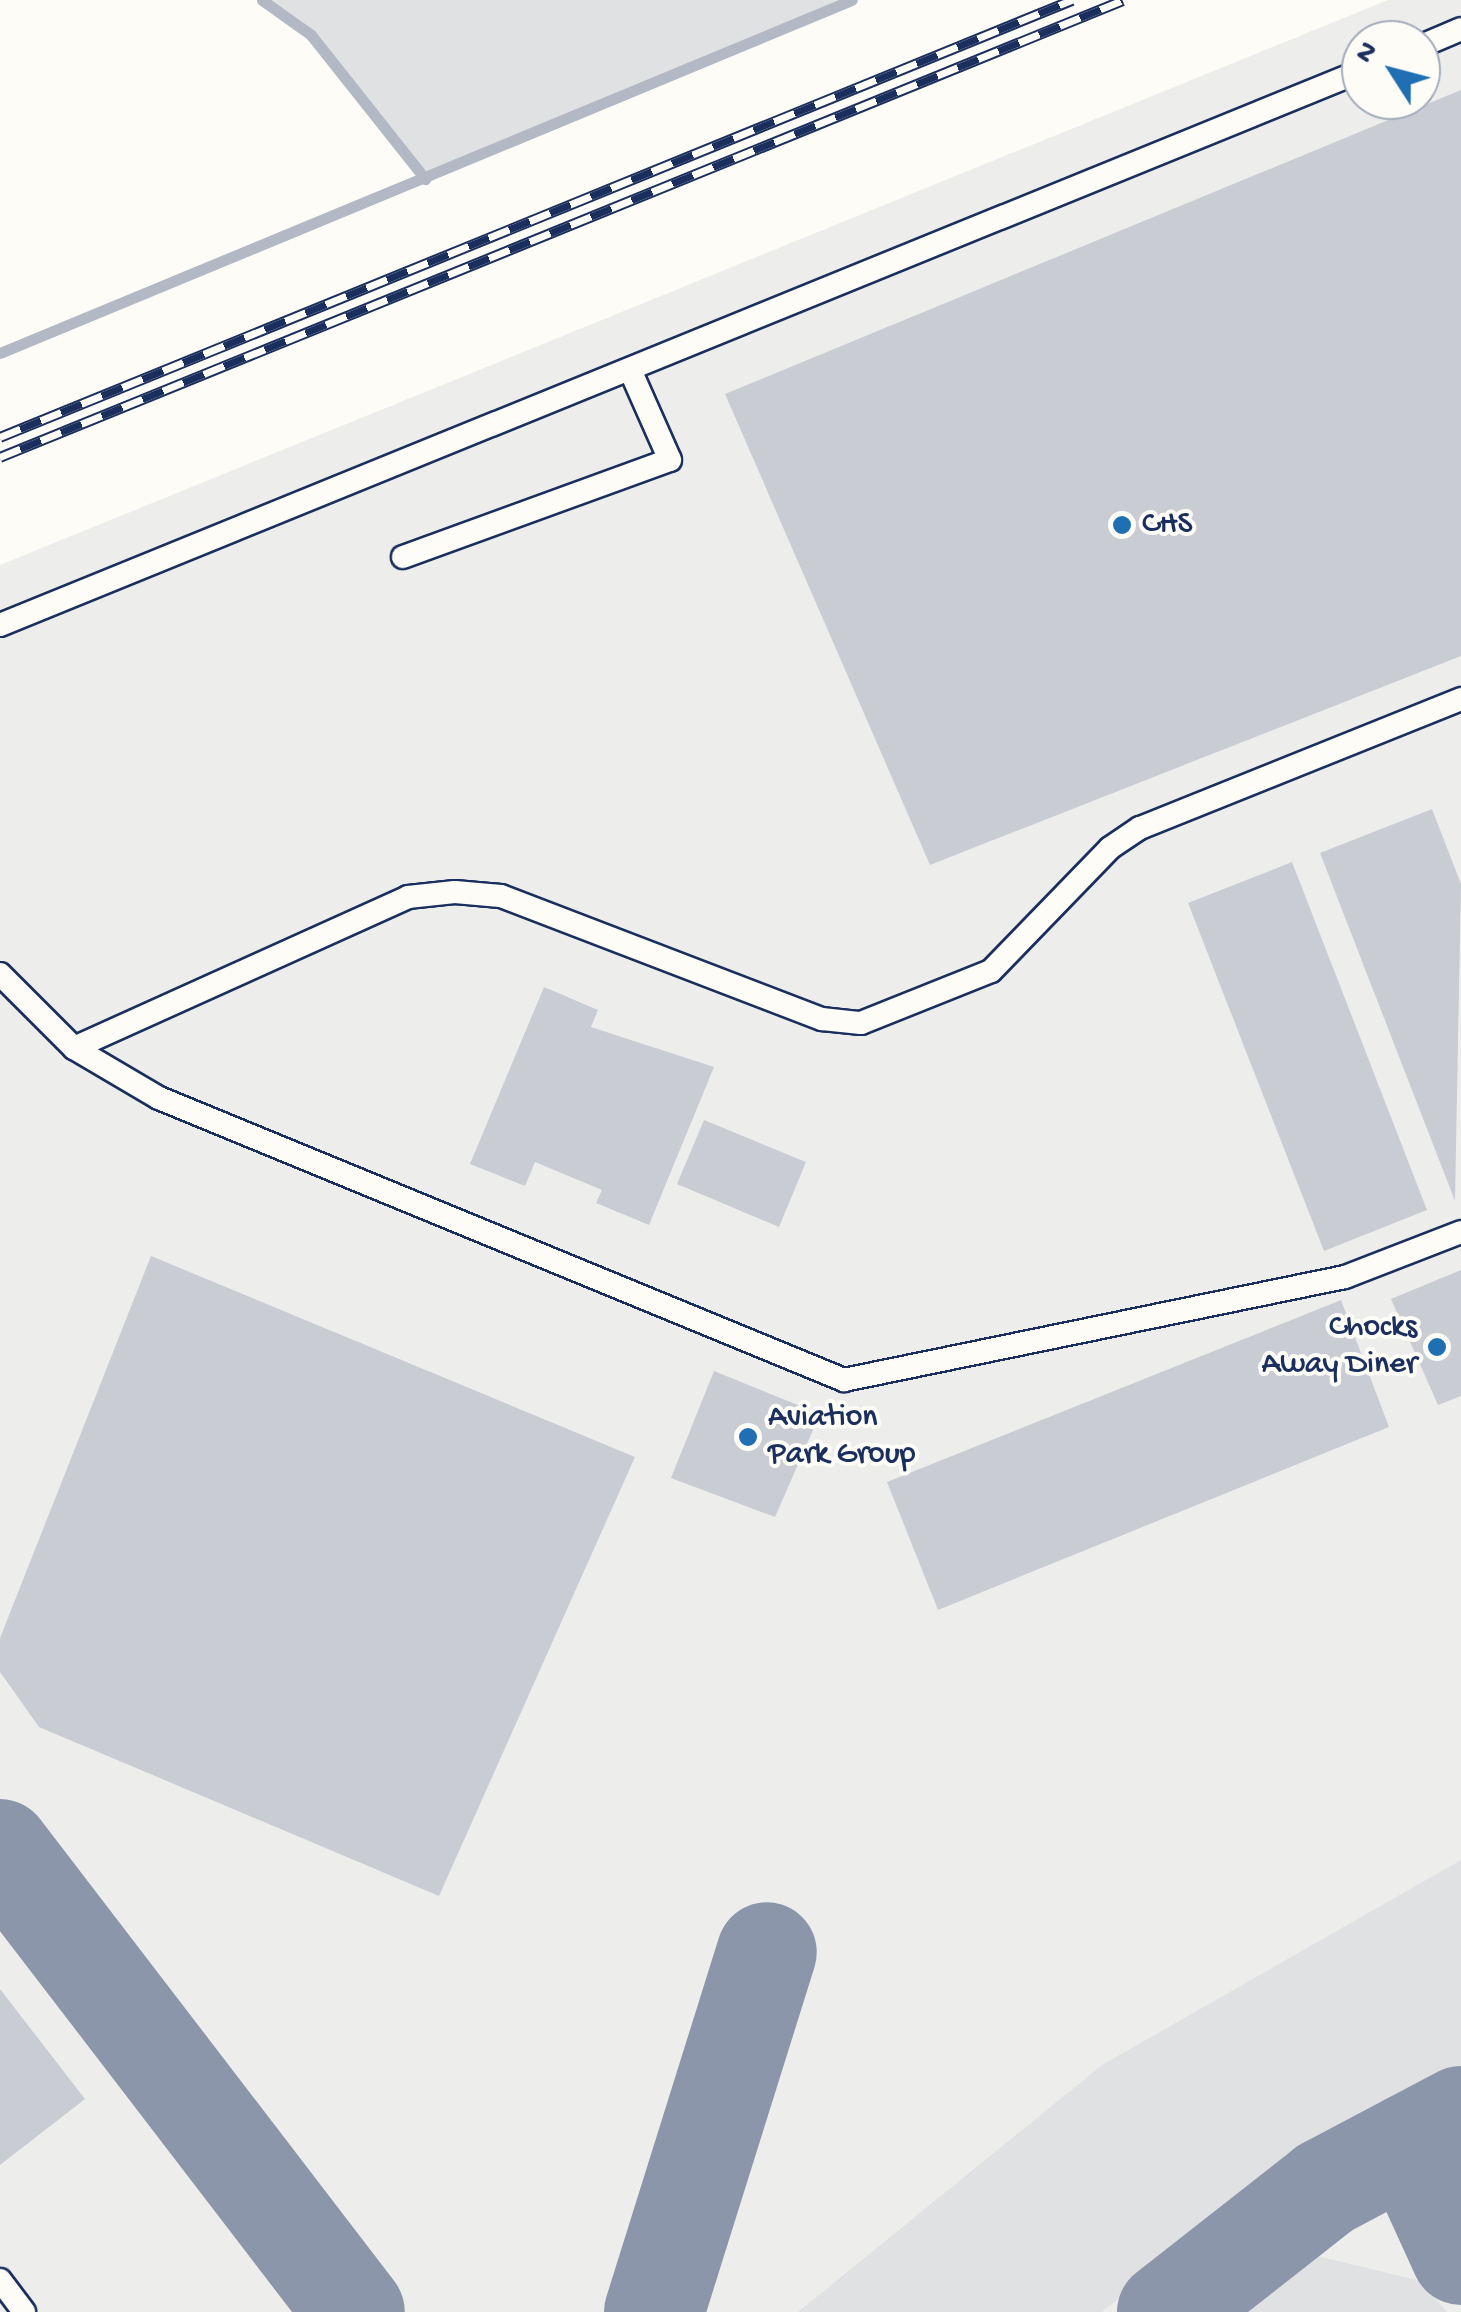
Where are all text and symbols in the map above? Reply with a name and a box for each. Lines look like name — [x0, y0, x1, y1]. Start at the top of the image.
north arrow — [1341, 20, 1441, 120]
text: N — [1349, 36, 1387, 70]
place label: CHS — [1142, 506, 1192, 544]
marker: CHS — [1111, 514, 1133, 536]
place label: Chocks Away Diner — [1261, 1310, 1417, 1385]
marker: Chocks Away Diner — [1426, 1336, 1448, 1358]
place label: Aviation Park Group — [768, 1400, 915, 1475]
marker: Aviation Park Group — [737, 1426, 759, 1448]

